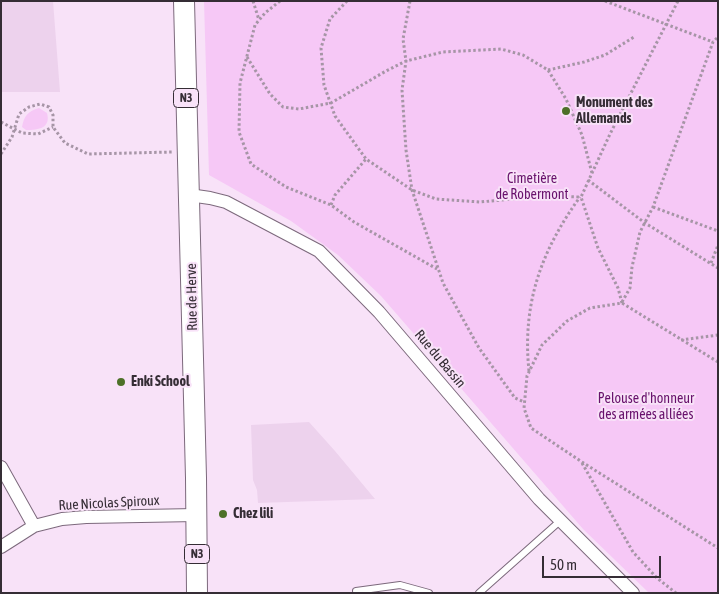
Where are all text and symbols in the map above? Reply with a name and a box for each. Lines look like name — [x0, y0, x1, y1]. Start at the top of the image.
road number: N3 — [174, 89, 198, 108]
place label: Monument des Allemands — [576, 95, 653, 128]
marker: Monument des Allemands — [560, 105, 572, 117]
park label: Cimetière de Robermont — [495, 171, 569, 203]
street label: Rue de Herve — [183, 263, 201, 331]
street label: Rue du Bassin — [411, 327, 469, 391]
place label: Enki School — [131, 374, 190, 390]
marker: Enki School — [115, 376, 127, 388]
park label: Pelouse d'honneur des armées alliées — [598, 391, 694, 424]
street label: Rue Nicolas Spiroux — [58, 492, 160, 514]
place label: Chez lili — [233, 506, 273, 522]
marker: Chez lili — [217, 508, 229, 520]
road number: N3 — [184, 544, 210, 564]
scale bar — [544, 546, 663, 578]
text: 50 m — [550, 556, 577, 573]

